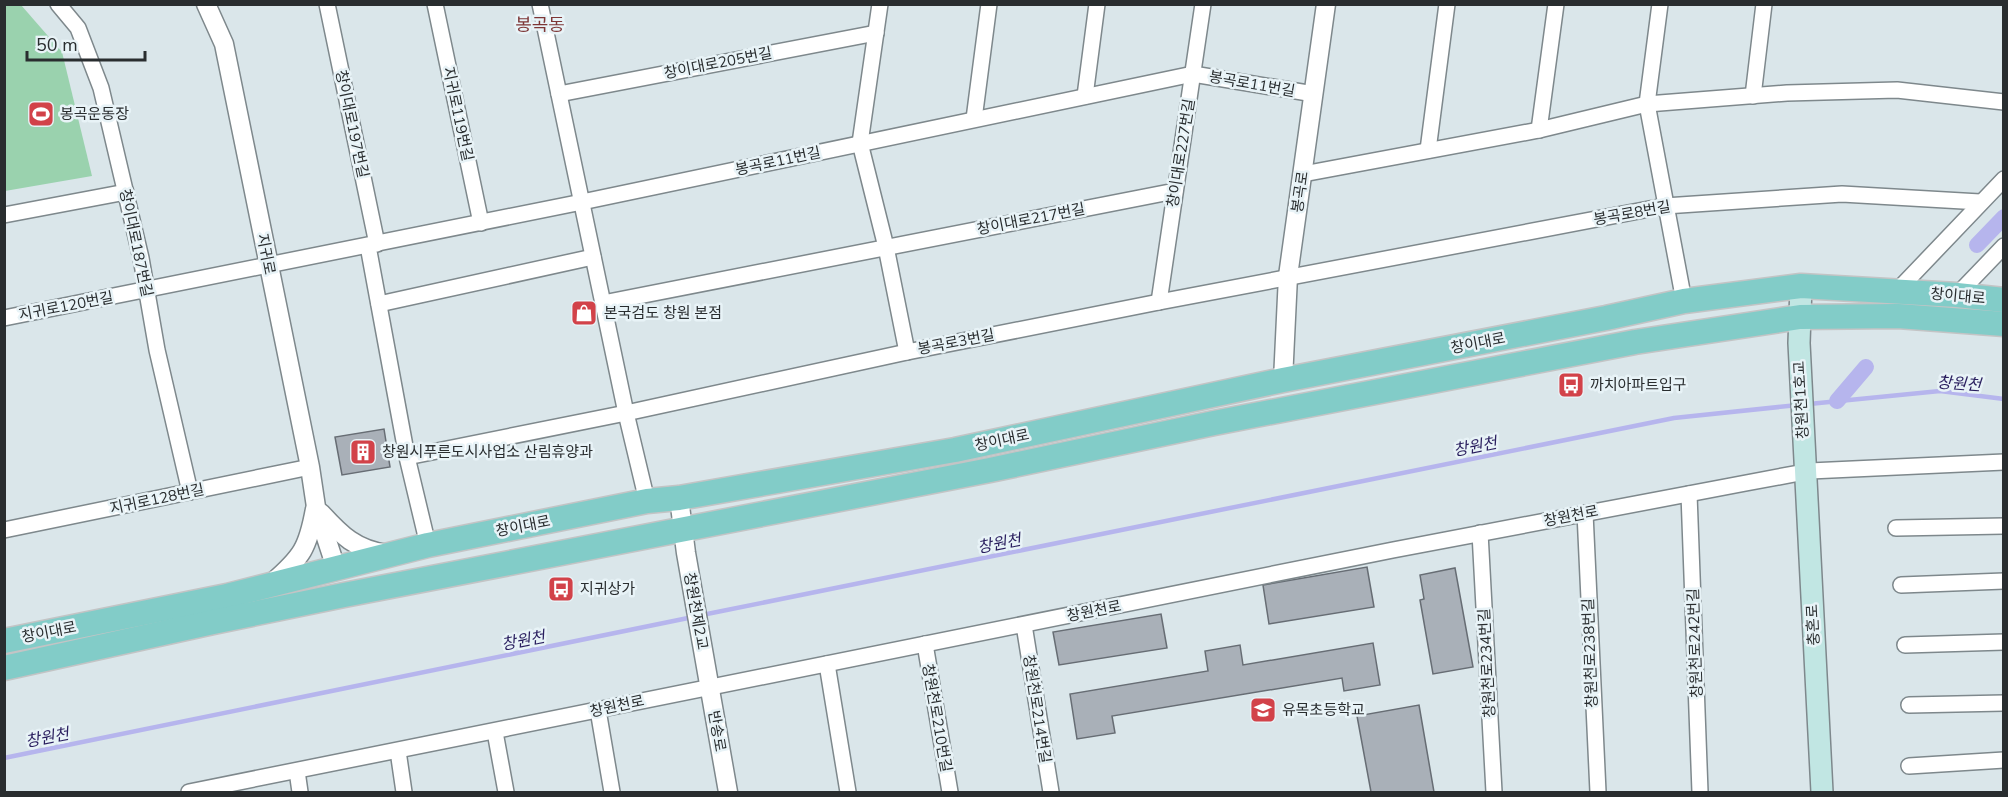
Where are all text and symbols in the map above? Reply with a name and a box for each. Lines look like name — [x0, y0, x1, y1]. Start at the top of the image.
district label: 봉곡동 — [515, 13, 565, 37]
scale bar — [27, 24, 146, 62]
text: 50 m — [36, 33, 78, 57]
street label: 창이대로205번길 — [662, 43, 774, 83]
street label: 지귀로119번길 — [438, 65, 478, 163]
street label: 봉곡로11번길 — [1207, 67, 1297, 101]
street label: 창이대로197번길 — [331, 68, 373, 180]
street label: 창이대로227번길 — [1163, 97, 1199, 209]
sports icon: 봉곡운동장 — [26, 99, 56, 129]
place label: 봉곡운동장 — [60, 104, 129, 124]
street label: 봉곡로11번길 — [733, 142, 823, 180]
street label: 봉곡로 — [1287, 170, 1313, 214]
street label: 창이대로187번길 — [115, 187, 157, 299]
street label: 봉곡로8번길 — [1592, 196, 1672, 230]
street label: 창이대로217번길 — [975, 199, 1087, 239]
street label: 지귀로 — [252, 232, 280, 276]
street label: 창이대로 — [1930, 284, 1986, 308]
street label: 지귀로120번길 — [17, 287, 115, 325]
shop icon: 본국검도 창원 본점 — [569, 298, 599, 328]
place label: 본국검도 창원 본점 — [604, 303, 722, 323]
street label: 봉곡로3번길 — [916, 325, 996, 359]
street label: 창이대로 — [1449, 328, 1507, 358]
street label: 창원천1호교 — [1789, 361, 1813, 439]
bus stop icon: 까치아파트입구 — [1556, 370, 1586, 400]
water label: 창원천 — [1936, 371, 1984, 397]
place label: 까치아파트입구 — [1590, 375, 1687, 395]
street label: 창이대로 — [973, 424, 1031, 456]
water label: 창원천 — [1451, 432, 1501, 462]
building icon: 창원시푸른도시사업소 산림휴양과 — [348, 437, 378, 467]
place label: 창원시푸른도시사업소 산림휴양과 — [382, 442, 593, 462]
street label: 지귀로128번길 — [108, 479, 206, 519]
street label: 창원천로 — [1542, 501, 1600, 531]
street label: 창이대로 — [494, 511, 552, 541]
water label: 창원천 — [975, 529, 1025, 559]
street label: 창원천제2교 — [679, 571, 713, 651]
bus stop icon: 지귀상가 — [546, 574, 576, 604]
place label: 지귀상가 — [580, 579, 635, 599]
street label: 창원천로242번길 — [1683, 588, 1707, 698]
street label: 창원천로 — [1065, 596, 1123, 626]
street label: 창원천로238번길 — [1578, 598, 1602, 708]
street label: 충혼로 — [1802, 604, 1824, 646]
street label: 창원천로234번길 — [1474, 608, 1500, 718]
street label: 창이대로 — [20, 617, 78, 647]
water label: 창원천 — [499, 626, 549, 656]
street label: 창원천로214번길 — [1019, 653, 1055, 765]
street label: 창원천로210번길 — [918, 662, 956, 774]
street label: 창원천로 — [588, 690, 646, 722]
school or university icon: 유목초등학교 — [1248, 695, 1278, 725]
place label: 유목초등학교 — [1282, 700, 1365, 720]
street label: 반송로 — [704, 709, 730, 753]
water label: 창원천 — [23, 723, 73, 753]

